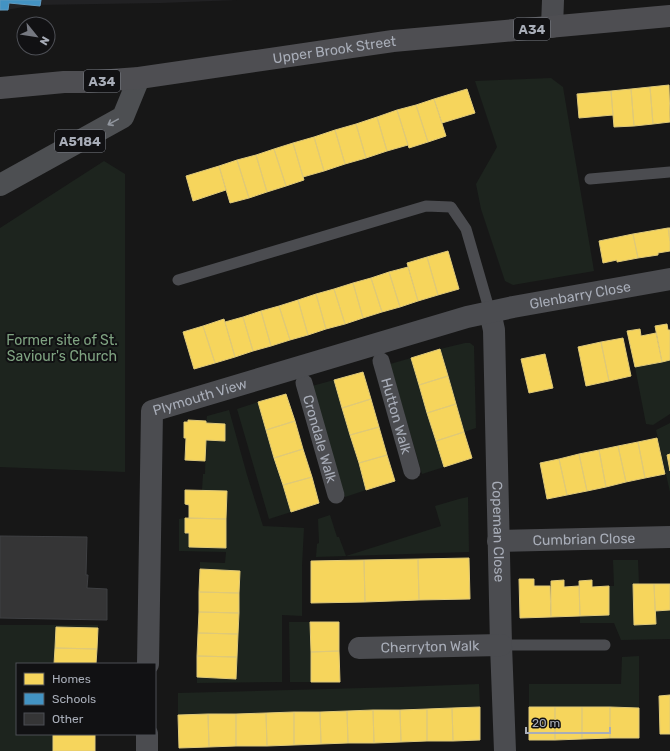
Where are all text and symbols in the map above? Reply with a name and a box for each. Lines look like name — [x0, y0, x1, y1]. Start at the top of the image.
north arrow — [16, 16, 56, 56]
road number: A34 — [514, 18, 550, 40]
street label: Upper Brook Street — [272, 33, 397, 67]
text: N — [37, 34, 52, 47]
road number: A34 — [84, 70, 120, 92]
one-way arrow — [108, 119, 120, 126]
road number: A5184 — [55, 130, 105, 152]
street label: Glenbarry Close — [528, 278, 632, 313]
park label: Former site of St. Saviour's Church — [6, 332, 118, 365]
street label: Plymouth View — [151, 375, 249, 419]
street label: Hutton Walk — [377, 376, 415, 457]
street label: Crondale Walk — [299, 393, 340, 486]
street label: Copeman Close — [488, 481, 508, 583]
street label: Cumbrian Close — [532, 530, 636, 549]
street label: Cherryton Walk — [381, 637, 480, 657]
legend — [16, 663, 156, 735]
text: Homes — [52, 672, 91, 686]
text: Schools — [52, 692, 96, 706]
scale bar — [526, 709, 610, 735]
text: Other — [52, 712, 84, 726]
text: 20 m — [532, 716, 560, 730]

